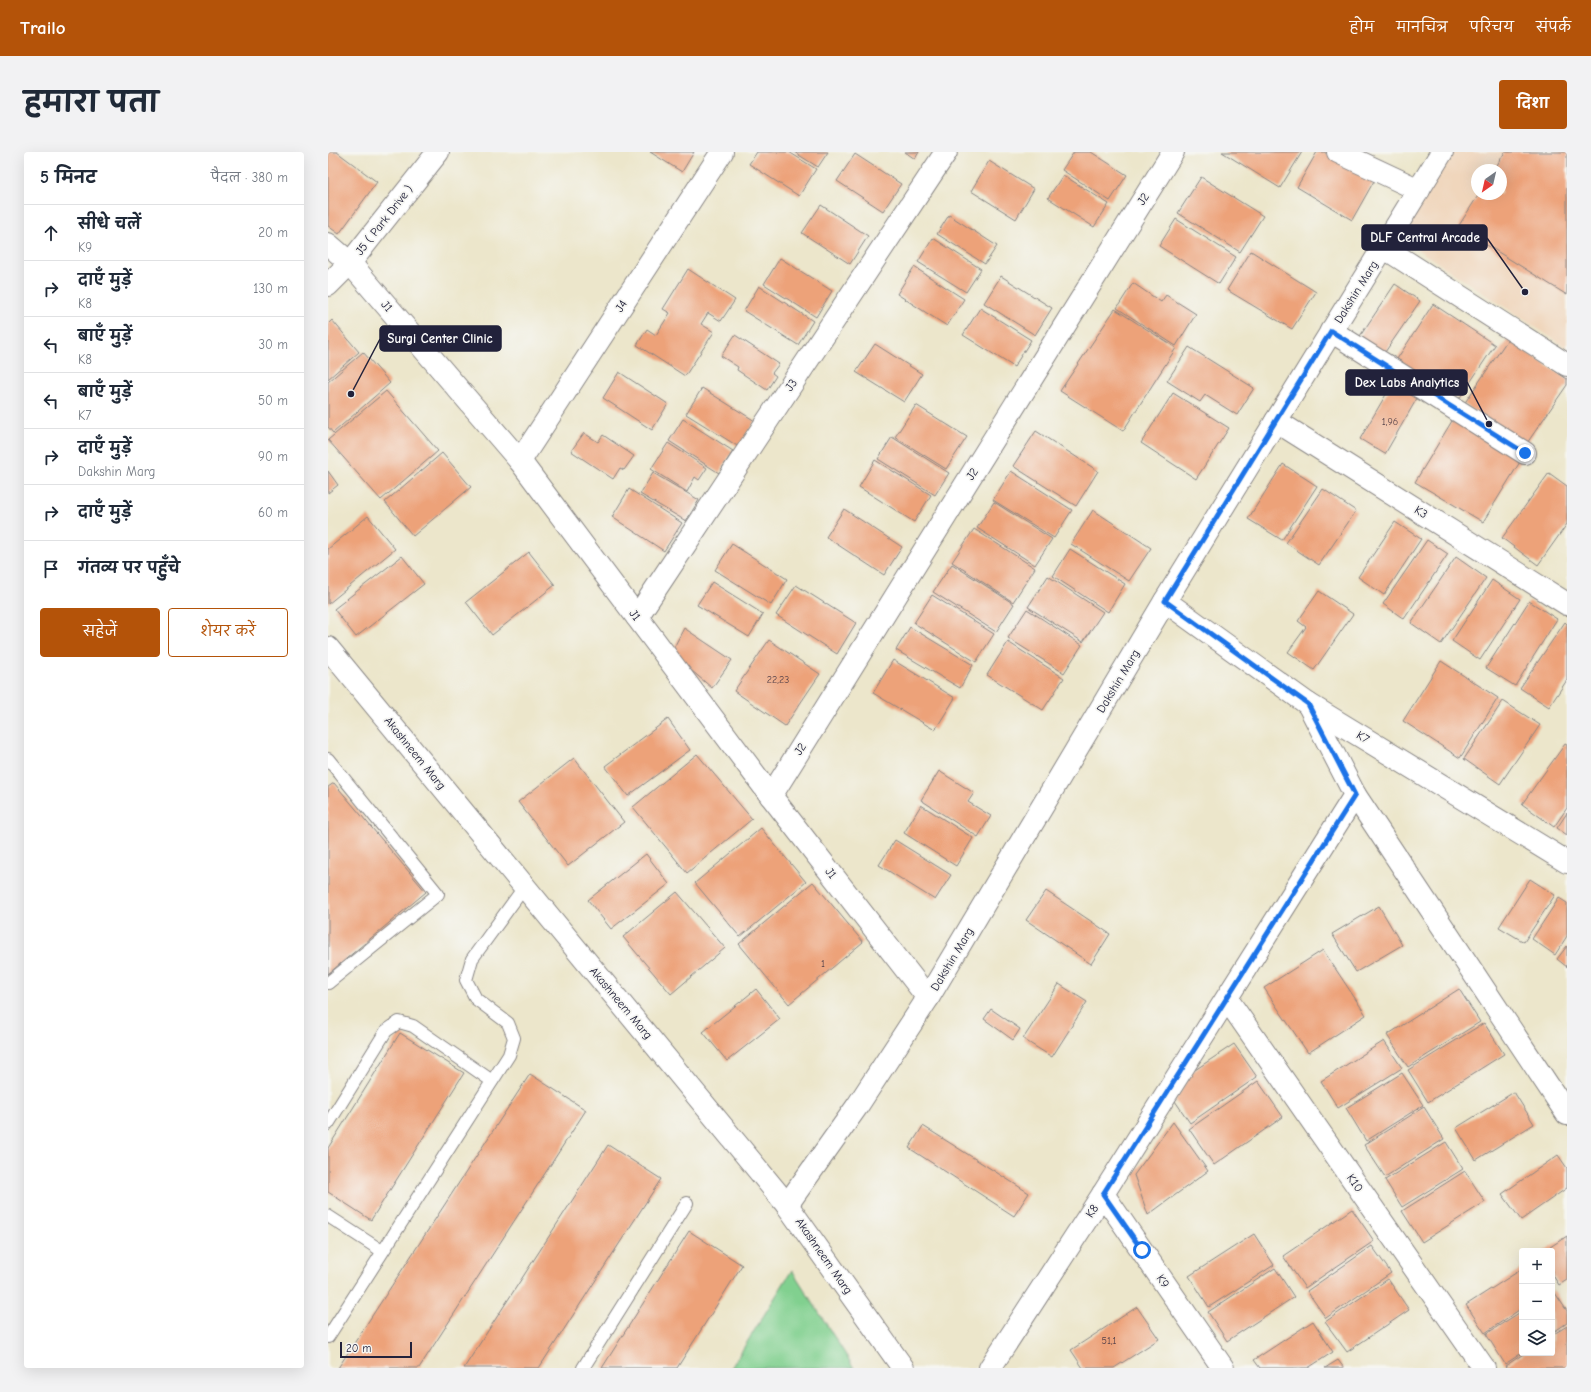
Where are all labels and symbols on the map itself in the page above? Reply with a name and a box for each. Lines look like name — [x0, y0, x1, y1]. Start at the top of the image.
north arrow — [1471, 164, 1507, 200]
street label: J5 ( Park Drive ) — [352, 182, 416, 258]
street label: J2 — [1134, 190, 1152, 208]
callout: DLF Central Arcade — [1362, 225, 1487, 250]
text: DLF Central Arcade — [1370, 230, 1480, 245]
street label: Dakshin Marg — [1331, 258, 1381, 326]
street label: J4 — [612, 297, 630, 315]
street label: J1 — [378, 298, 396, 315]
callout: Surgi Center Clinic — [380, 326, 501, 351]
text: Surgi Center Clinic — [387, 331, 493, 346]
callout: Dex Labs Analytics — [1346, 370, 1467, 395]
text: Dex Labs Analytics — [1355, 375, 1460, 390]
street label: J3 — [782, 376, 800, 394]
house number: 1,96 — [1382, 416, 1398, 428]
route end — [1516, 444, 1534, 462]
street label: J2 — [963, 465, 981, 483]
street label: K3 — [1412, 503, 1430, 521]
street label: J1 — [626, 607, 644, 623]
street label: Dakshin Marg — [1094, 647, 1142, 715]
house number: 22,23 — [767, 674, 789, 686]
street label: Akashneem Marg — [381, 714, 449, 792]
street label: K7 — [1354, 728, 1372, 746]
street label: J2 — [791, 740, 809, 758]
street label: J1 — [822, 865, 840, 882]
street label: Dakshin Marg — [928, 925, 976, 993]
house number: 1 — [821, 958, 825, 970]
street label: Akashneem Marg — [587, 964, 655, 1042]
street label: K10 — [1344, 1171, 1366, 1195]
street label: K8 — [1083, 1202, 1101, 1220]
street label: Akashneem Marg — [793, 1215, 855, 1297]
route start — [1133, 1241, 1151, 1259]
street label: K9 — [1154, 1272, 1172, 1290]
house number: 51,1 — [1102, 1335, 1117, 1347]
scale bar — [340, 1340, 412, 1359]

